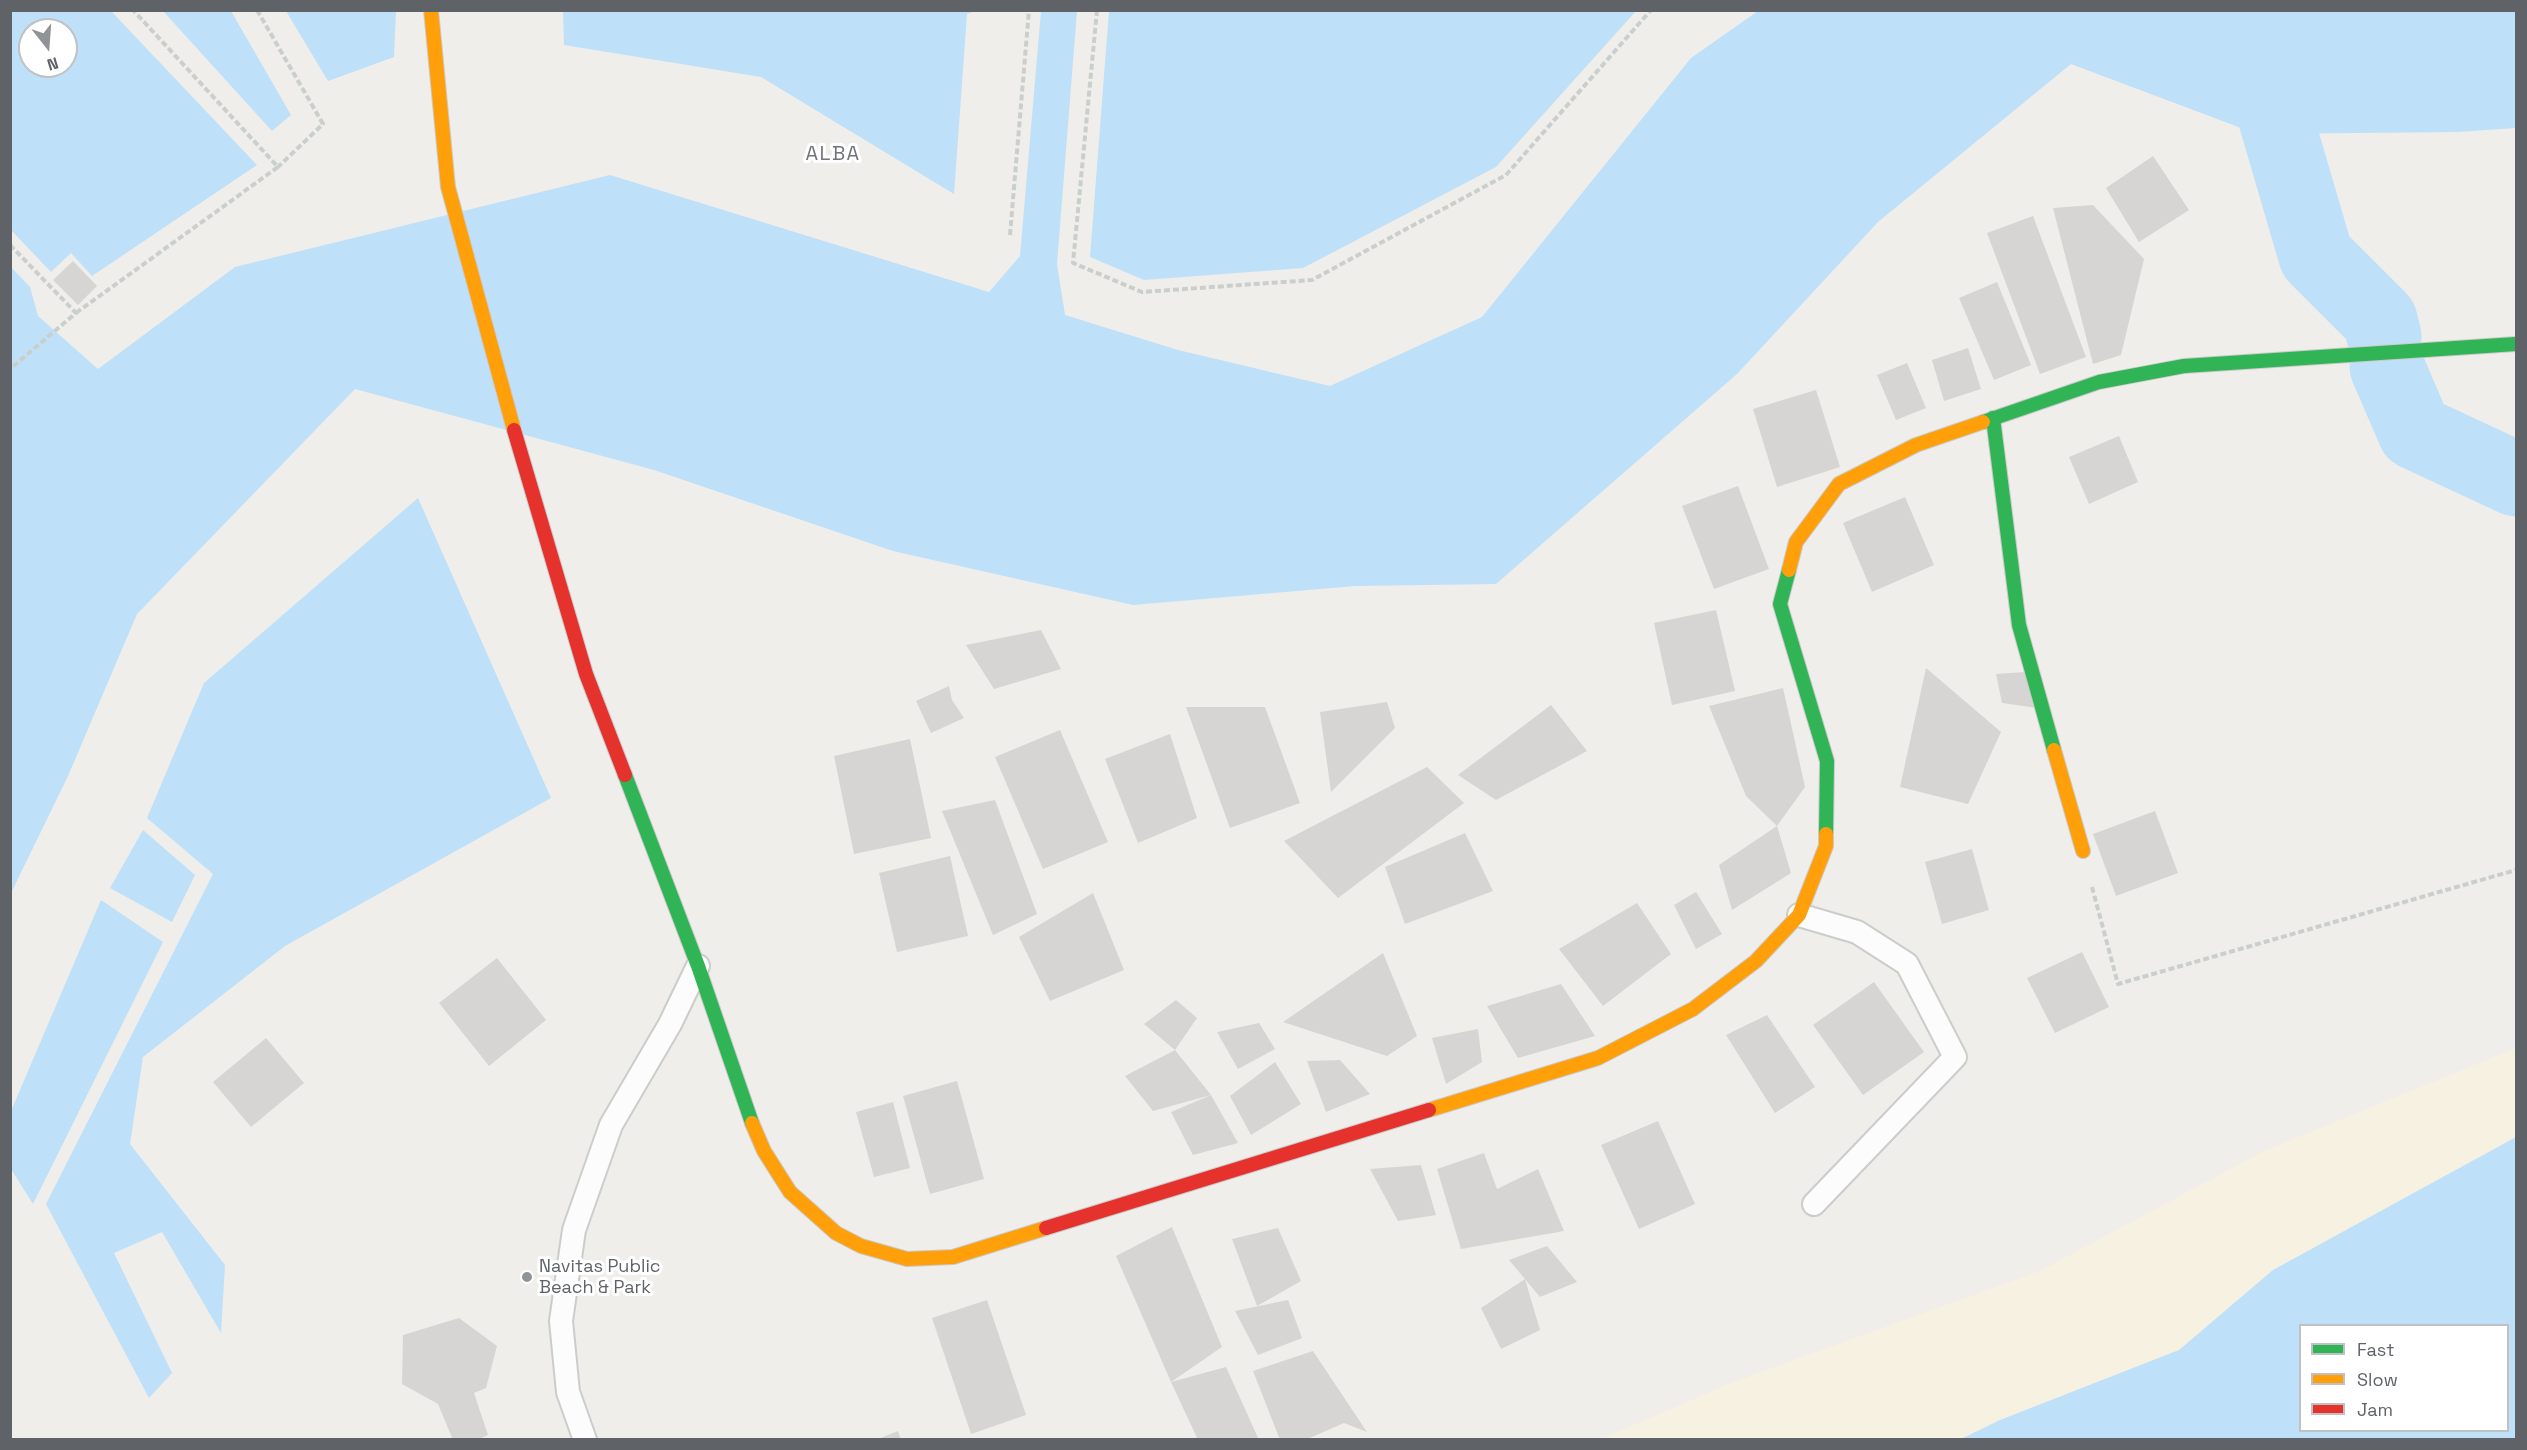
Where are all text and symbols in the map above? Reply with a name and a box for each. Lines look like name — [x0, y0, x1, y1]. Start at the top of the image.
north arrow — [18, 18, 78, 78]
text: N — [45, 52, 61, 75]
district label: ALBA — [805, 143, 861, 167]
place label: Navitas Public Beach & Park — [539, 1256, 661, 1298]
marker: Navitas Public Beach & Park — [520, 1270, 534, 1284]
legend — [2299, 1324, 2509, 1432]
text: Fast — [2357, 1338, 2394, 1361]
text: Slow — [2357, 1368, 2398, 1391]
text: Jam — [2357, 1398, 2393, 1421]

